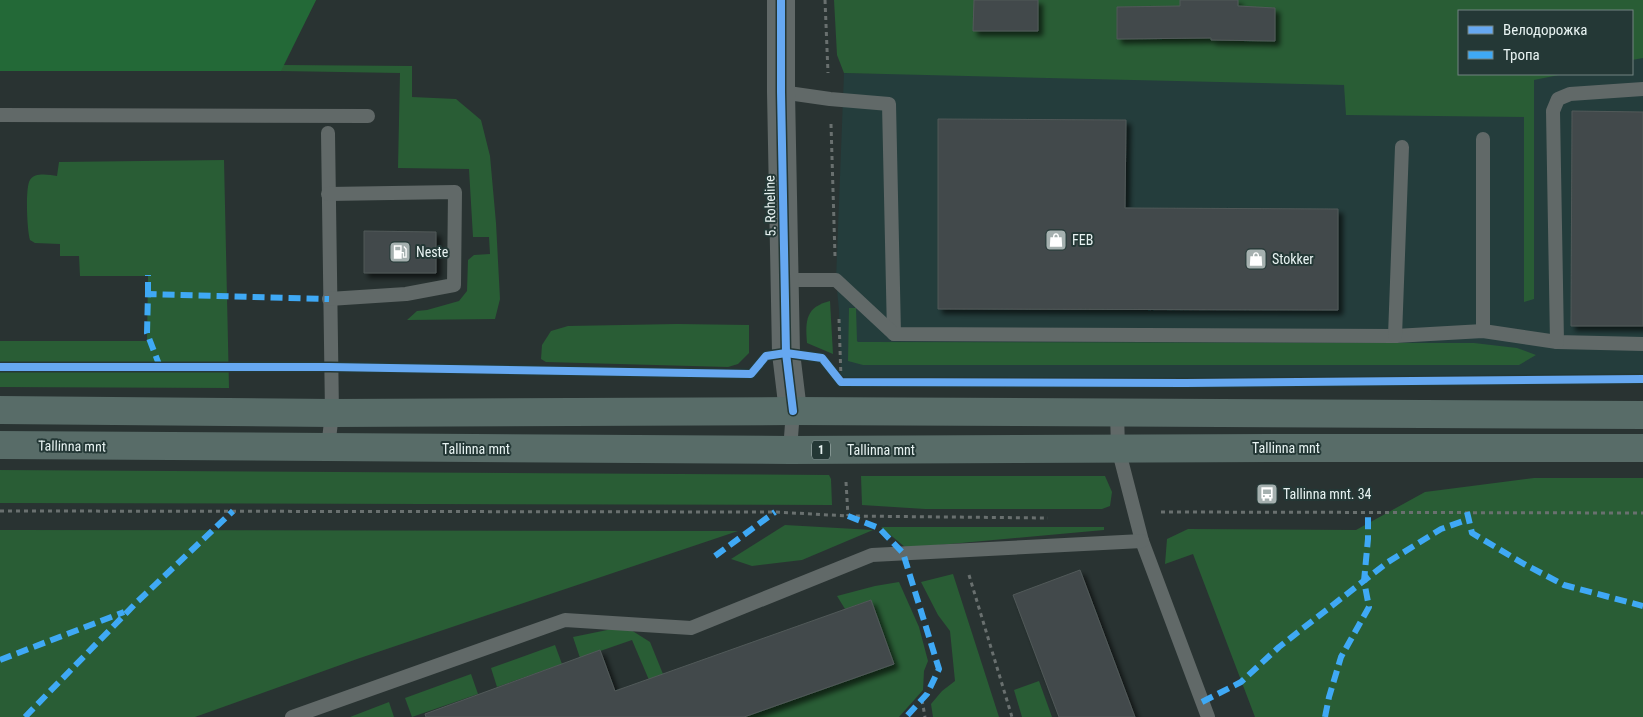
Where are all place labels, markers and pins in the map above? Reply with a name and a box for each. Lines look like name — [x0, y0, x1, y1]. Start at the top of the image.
shop icon: FEB — [1044, 228, 1068, 252]
place label: FEB — [1072, 232, 1093, 248]
fuel station icon: Neste — [388, 240, 412, 264]
place label: Neste — [416, 244, 449, 260]
shop icon: Stokker — [1244, 247, 1268, 271]
place label: Stokker — [1272, 251, 1314, 267]
bus stop icon: Tallinna mnt. 34 — [1255, 482, 1279, 506]
place label: Tallinna mnt. 34 — [1283, 486, 1372, 502]

